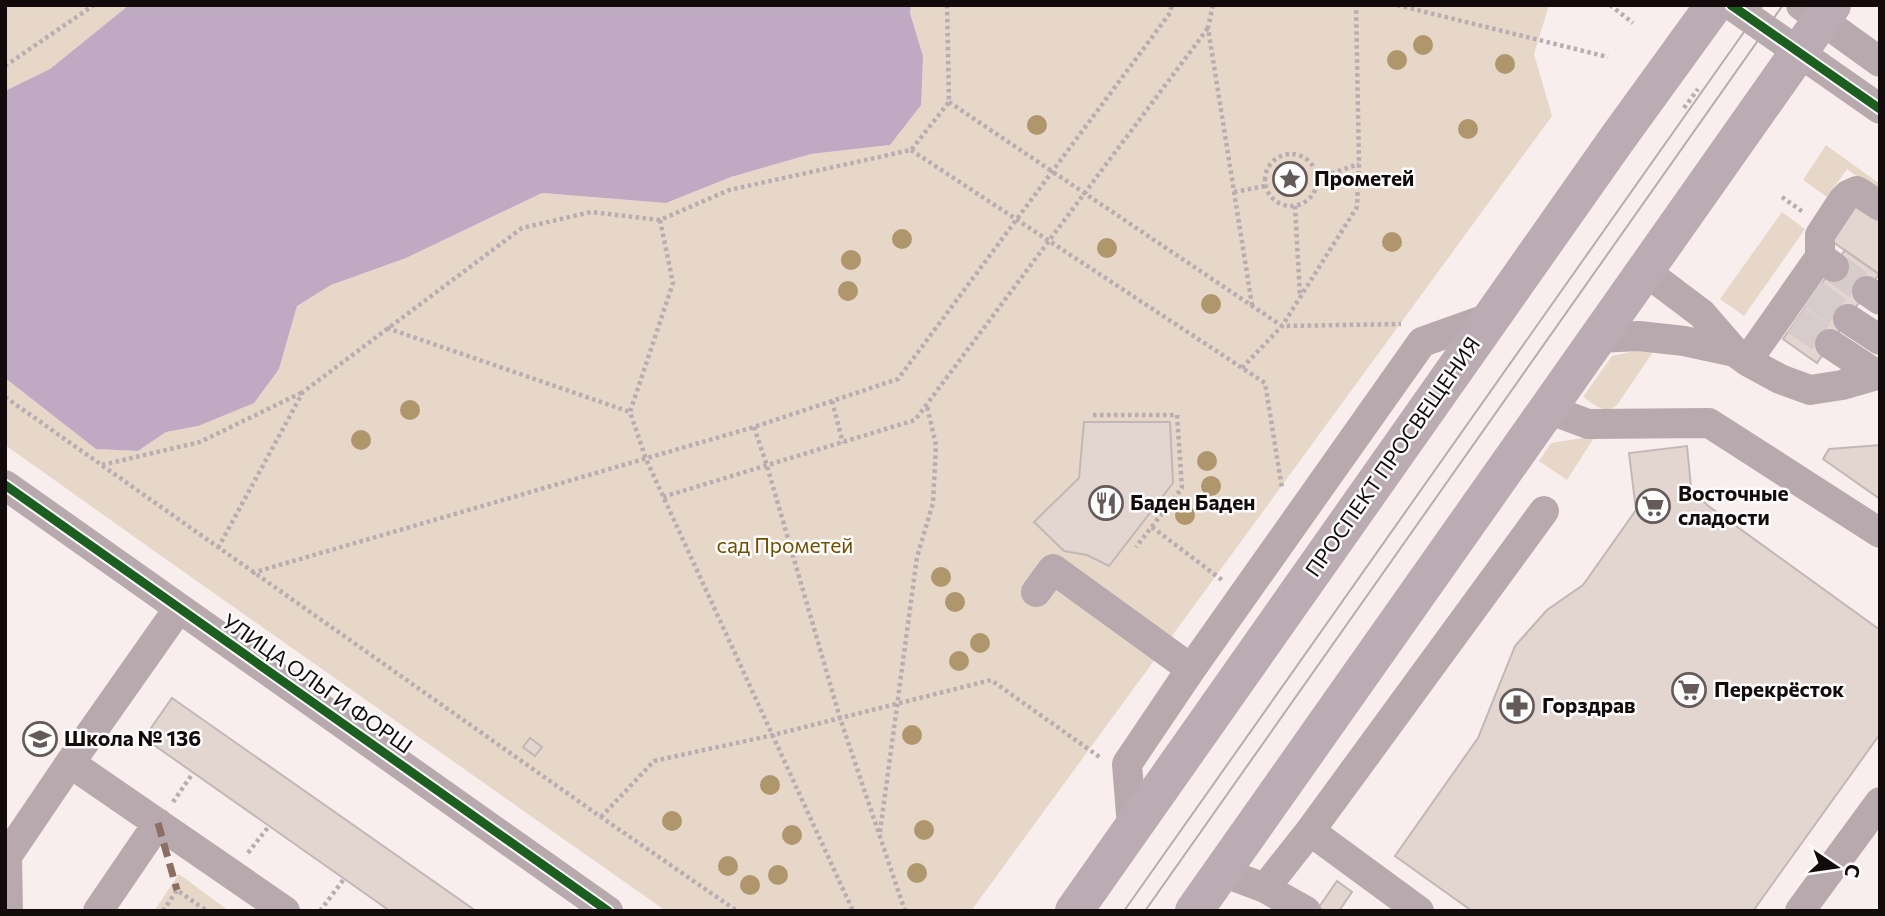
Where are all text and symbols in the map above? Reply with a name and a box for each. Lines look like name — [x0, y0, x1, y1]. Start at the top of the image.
place icon: Прометей — [1271, 160, 1309, 198]
place label: Прометей — [1314, 165, 1414, 190]
street label: ПРОСПЕКТ ПРОСВЕЩЕНИЯ — [1299, 331, 1484, 581]
place label: Восточные сладости — [1678, 480, 1788, 529]
restaurant icon: Баден Баден — [1087, 484, 1125, 522]
supermarket icon: Восточные сладости — [1634, 487, 1672, 525]
place label: Баден Баден — [1130, 489, 1256, 514]
park label: сад Прометей — [717, 532, 853, 557]
street label: УЛИЦА ОЛЬГИ ФОРШ — [218, 608, 418, 758]
supermarket icon: Перекрёсток — [1670, 671, 1708, 709]
place label: Перекрёсток — [1714, 676, 1844, 701]
pharmacy icon: Горздрав — [1498, 687, 1536, 725]
place label: Горздрав — [1542, 692, 1635, 717]
school or university icon: Школа № 136 — [21, 720, 59, 758]
place label: Школа № 136 — [64, 725, 201, 750]
north arrow — [1801, 832, 1871, 902]
text: С — [1840, 862, 1866, 880]

